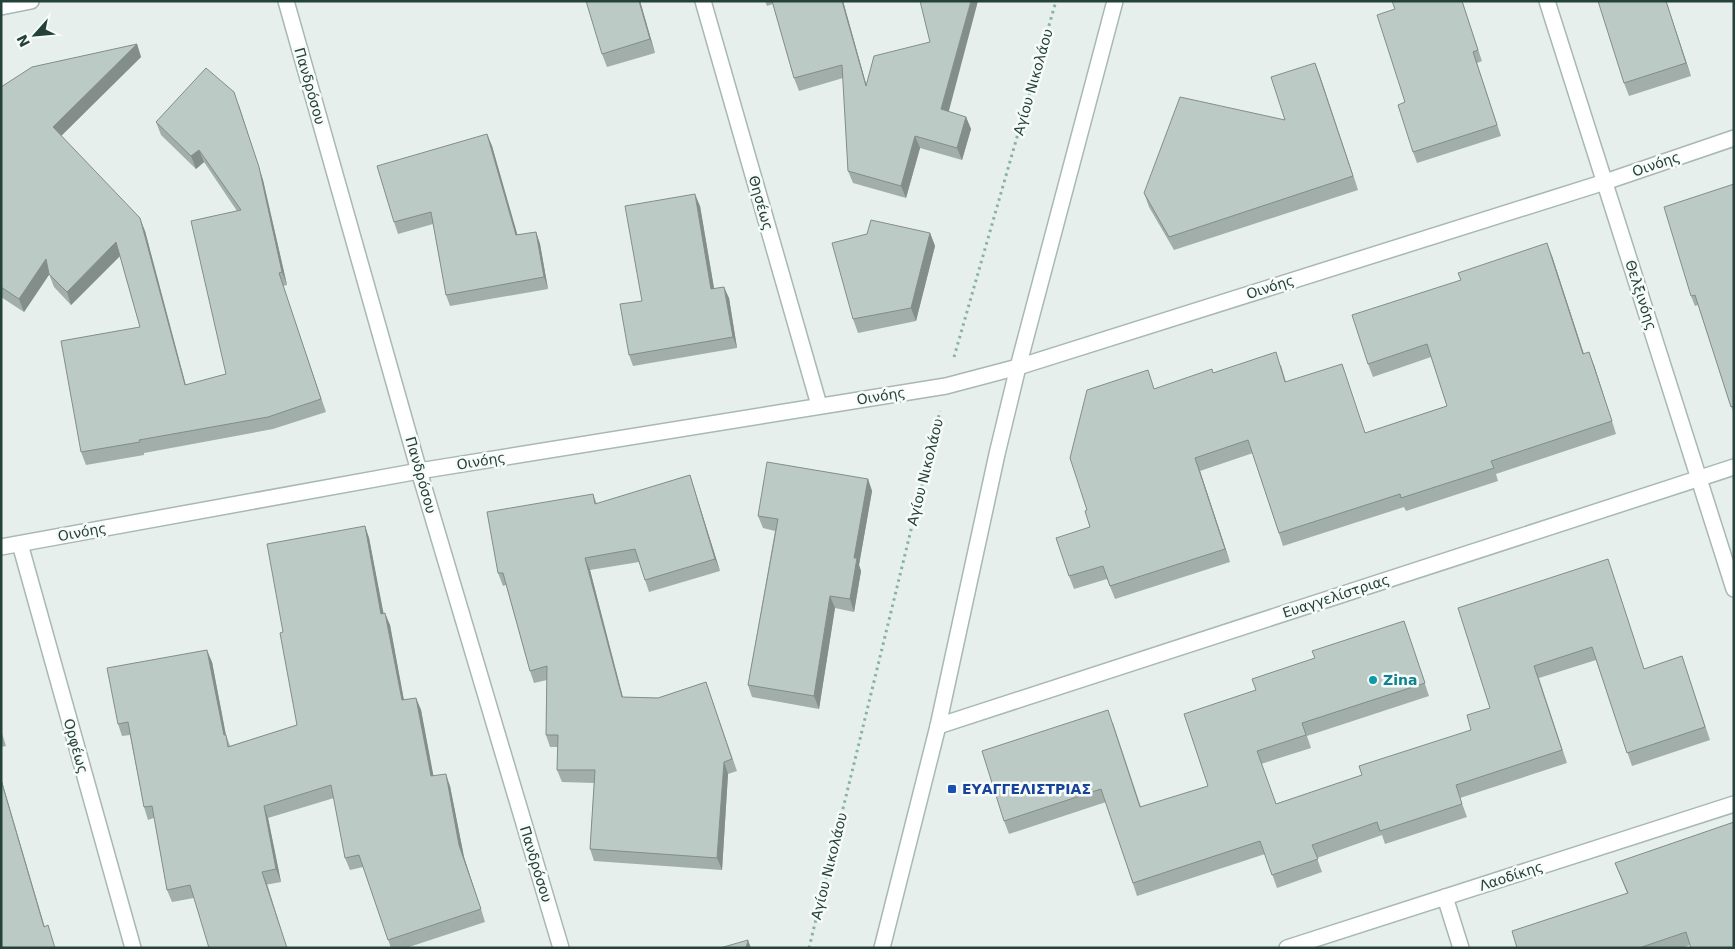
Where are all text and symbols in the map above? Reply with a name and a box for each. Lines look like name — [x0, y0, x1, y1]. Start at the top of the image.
north arrow — [10, 10, 60, 60]
street label: Αγίου Νικολάου — [1010, 27, 1056, 137]
text: N — [14, 32, 33, 50]
street label: Πανδρόσου — [291, 46, 329, 126]
street label: Οινόης — [1630, 148, 1682, 180]
street label: Θησέως — [746, 174, 776, 232]
street label: Θελξινόης — [1622, 258, 1660, 332]
street label: Οινόης — [1244, 272, 1296, 302]
street label: Οινόης — [855, 384, 907, 408]
street label: Αγίου Νικολάου — [904, 417, 946, 527]
street label: Πανδρόσου — [402, 435, 440, 515]
street label: Οινόης — [455, 449, 507, 473]
street label: Οινόης — [56, 520, 108, 544]
street label: Ευαγγελίστριας — [1280, 571, 1392, 621]
place label: Zina — [1383, 672, 1417, 688]
marker: Zina — [1367, 674, 1379, 686]
street label: Ορφέως — [61, 717, 91, 775]
place label: ΕΥΑΓΓΕΛΙΣΤΡΙΑΣ — [962, 781, 1091, 797]
marker: ΕΥΑΓΓΕΛΙΣΤΡΙΑΣ — [946, 783, 958, 795]
street label: Αγίου Νικολάου — [808, 811, 850, 921]
street label: Πανδρόσου — [517, 824, 555, 904]
street label: Λαοδίκης — [1477, 858, 1545, 894]

